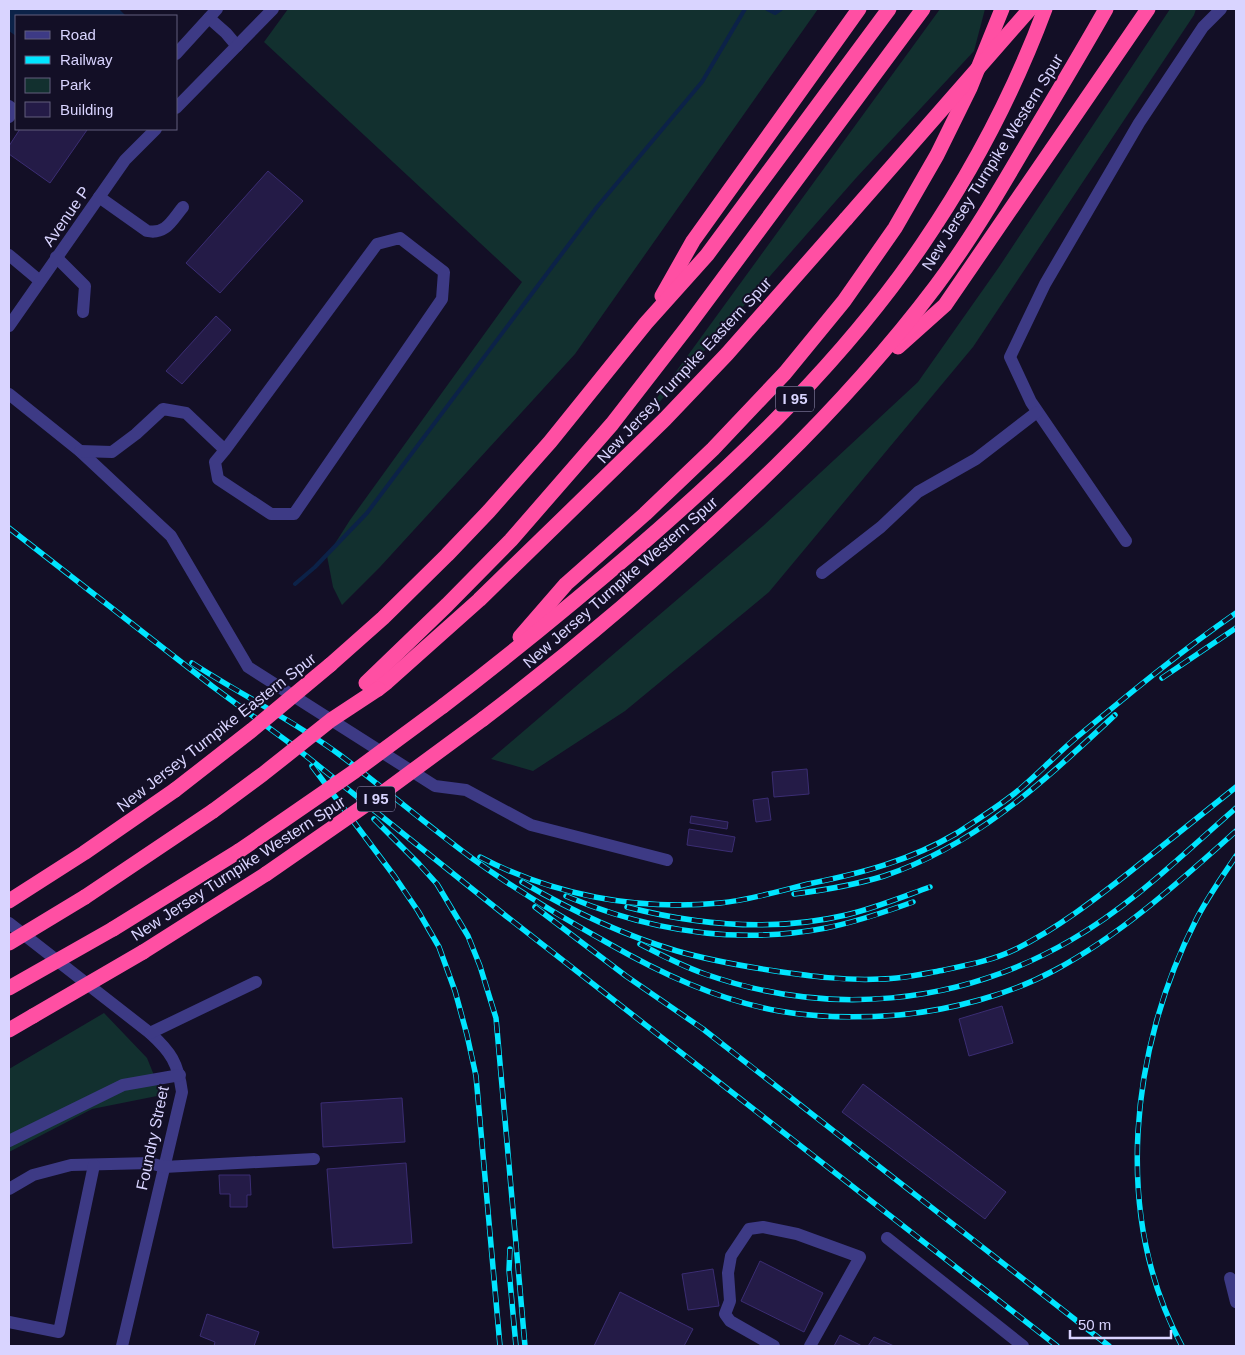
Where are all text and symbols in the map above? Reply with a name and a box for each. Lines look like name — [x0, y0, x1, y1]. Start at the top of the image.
legend — [15, 15, 178, 130]
text: Road — [60, 26, 96, 43]
text: Railway — [60, 51, 113, 68]
street label: New Jersey Turnpike Western Spur — [919, 51, 1067, 273]
text: Park — [60, 76, 91, 93]
text: Building — [60, 101, 113, 118]
street label: Avenue P — [40, 183, 93, 249]
street label: New Jersey Turnpike Eastern Spur — [594, 274, 775, 467]
road number: I 95 — [776, 386, 814, 412]
street label: New Jersey Turnpike Western Spur — [520, 493, 721, 671]
street label: New Jersey Turnpike Eastern Spur — [114, 649, 319, 815]
road number: I 95 — [357, 786, 395, 812]
street label: New Jersey Turnpike Western Spur — [128, 792, 349, 944]
street label: Foundry Street — [133, 1084, 172, 1192]
scale bar — [1070, 1308, 1171, 1340]
text: 50 m — [1078, 1316, 1111, 1333]

